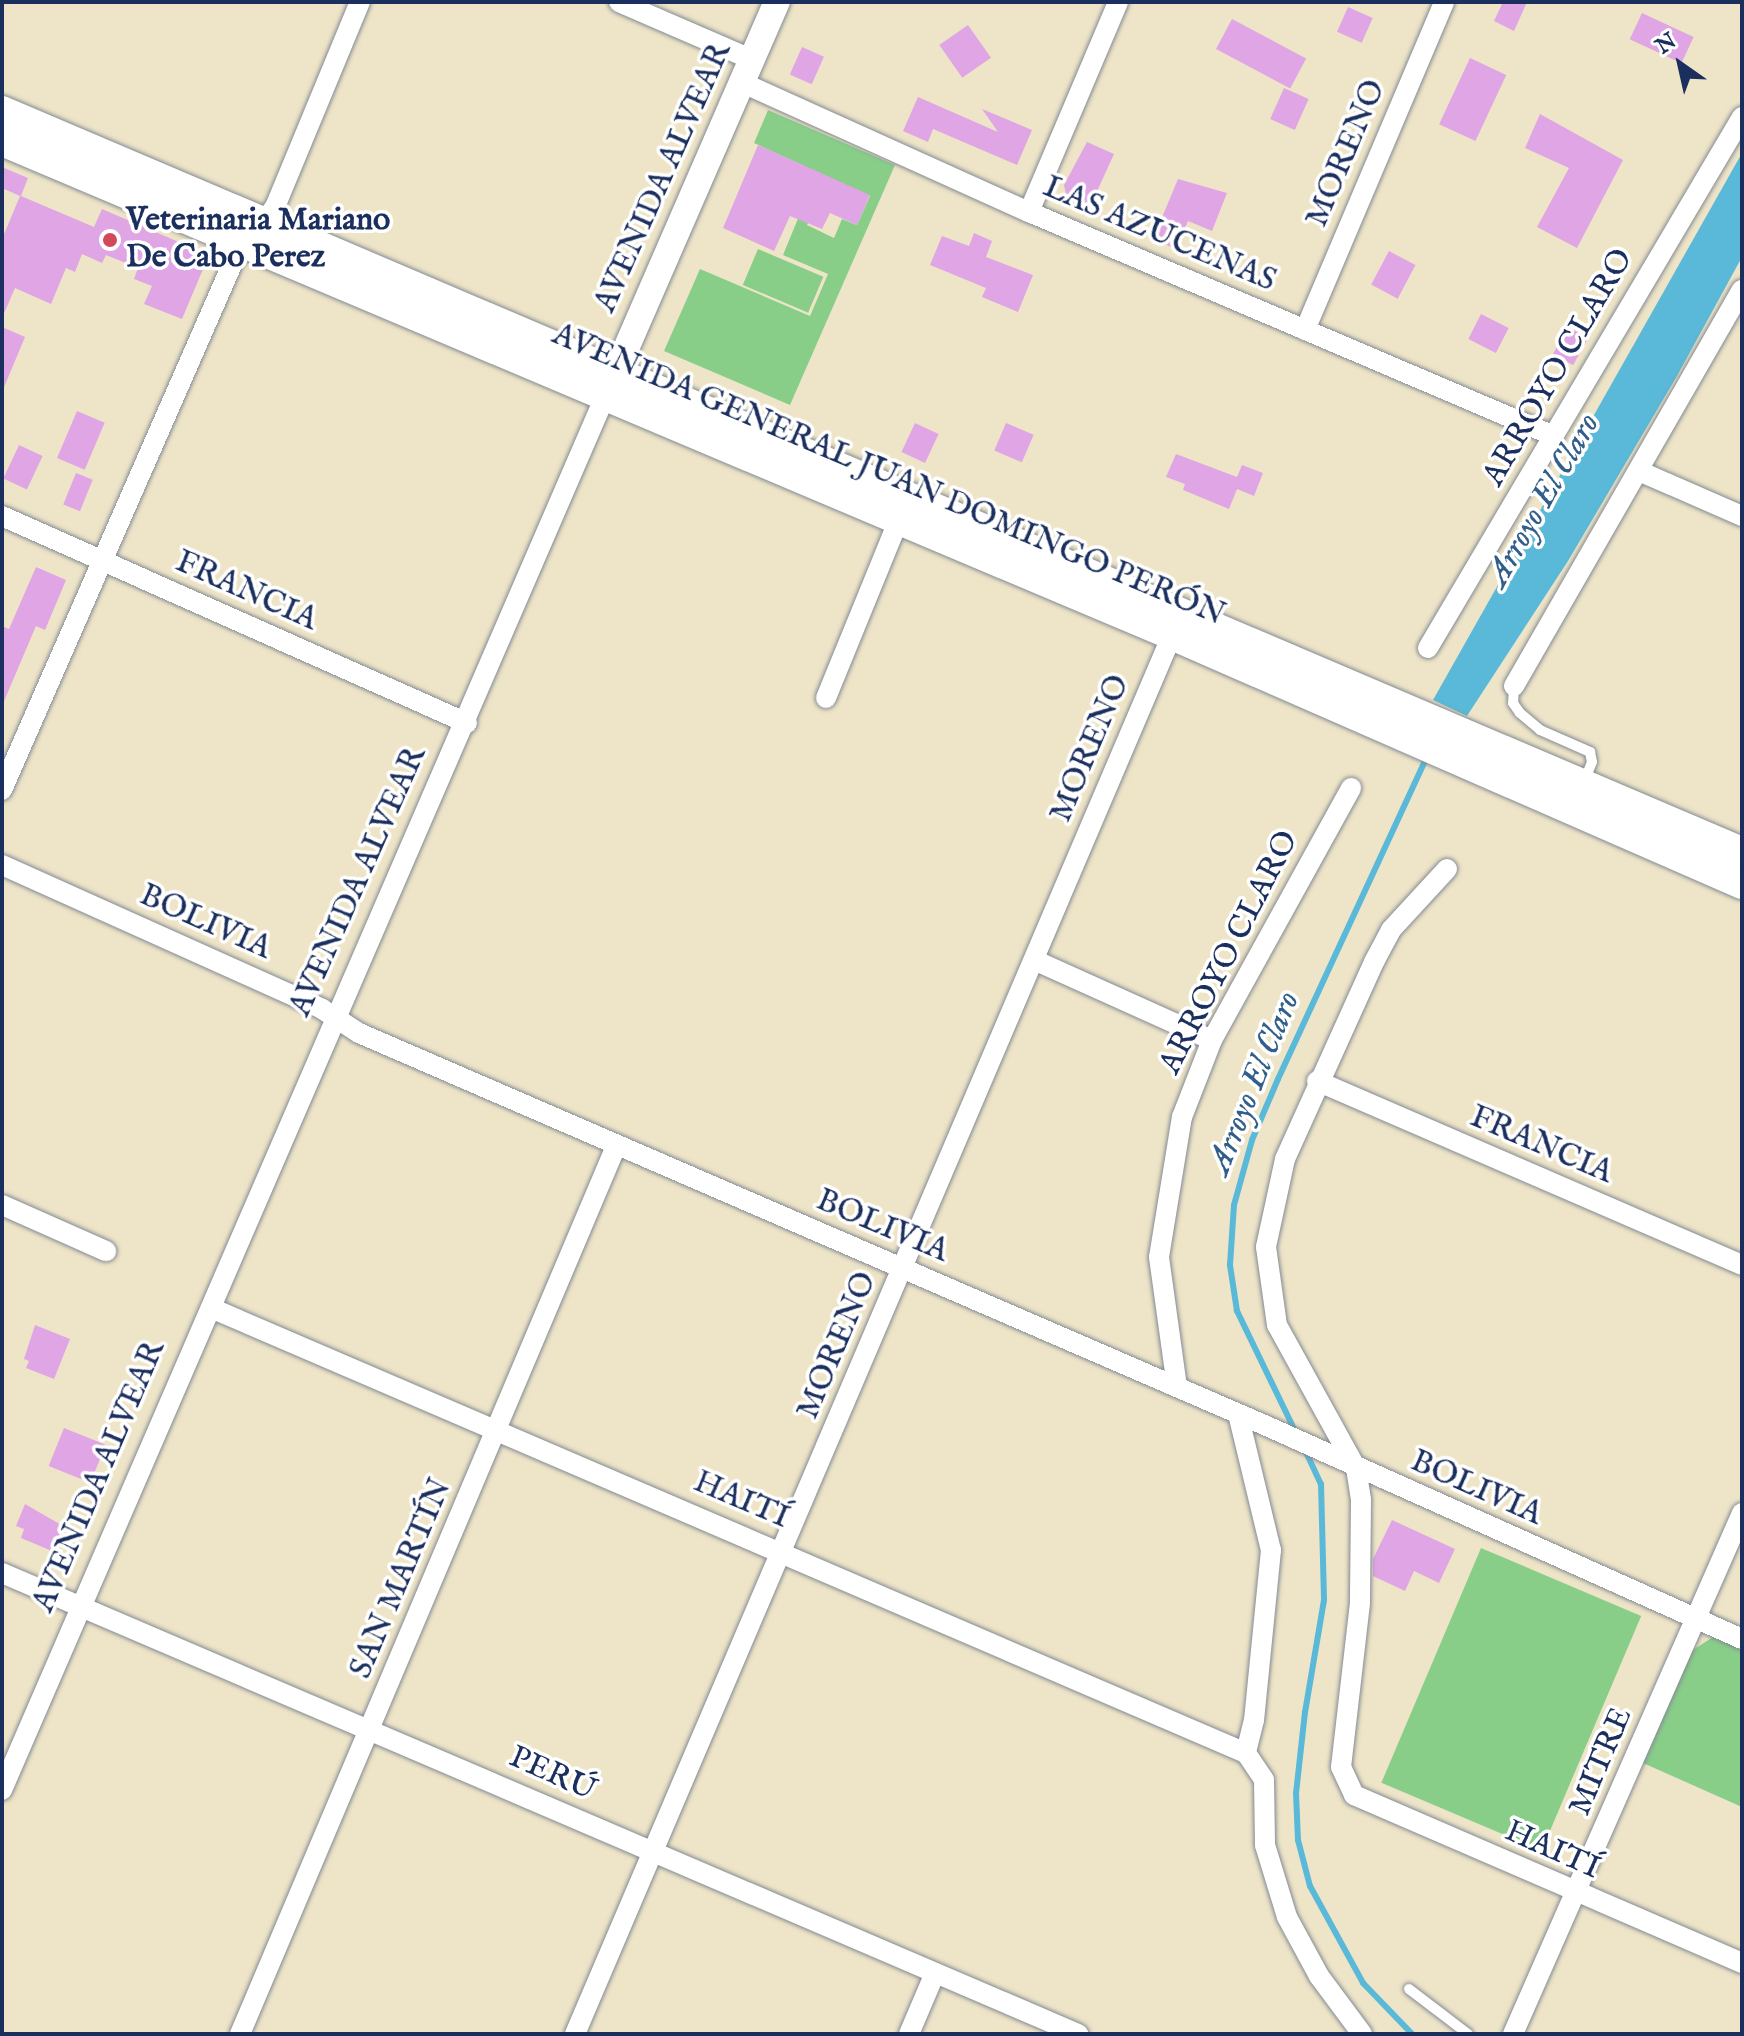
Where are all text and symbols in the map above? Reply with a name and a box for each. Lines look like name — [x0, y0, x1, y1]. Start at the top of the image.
north arrow — [1640, 24, 1720, 104]
text: N — [1651, 27, 1682, 61]
street label: AVENIDA ALVEAR — [587, 37, 741, 319]
street label: MORENO — [1299, 75, 1395, 233]
street label: LAS AZUCENAS — [1037, 169, 1281, 301]
place label: Veterinaria Mariano De Cabo Perez — [126, 203, 390, 278]
marker: Veterinaria Mariano De Cabo Perez — [101, 231, 119, 249]
street label: ARROYO CLARO — [1475, 243, 1643, 493]
street label: AVENIDA GENERAL JUAN DOMINGO PERÓN — [546, 316, 1230, 636]
water label: Arroyo El Claro — [1477, 406, 1609, 594]
street label: FRANCIA — [169, 544, 323, 640]
street label: MORENO — [1043, 670, 1139, 828]
street label: AVENIDA ALVEAR — [282, 741, 436, 1023]
street label: ARROYO CLARO — [1152, 825, 1308, 1081]
street label: BOLIVIA — [133, 877, 277, 969]
water label: Arroyo El Claro — [1199, 986, 1309, 1180]
street label: FRANCIA — [1464, 1099, 1618, 1193]
street label: BOLIVIA — [810, 1182, 954, 1272]
street label: MORENO — [790, 1267, 886, 1425]
street label: AVENIDA ALVEAR — [26, 1336, 174, 1618]
street label: BOLIVIA — [1404, 1443, 1548, 1535]
street label: HAITÍ — [688, 1464, 794, 1538]
street label: SAN MARTÍN — [343, 1474, 461, 1684]
street label: MITRE — [1562, 1702, 1642, 1822]
street label: PERÚ — [503, 1739, 601, 1811]
street label: HAITÍ — [1499, 1813, 1605, 1889]

